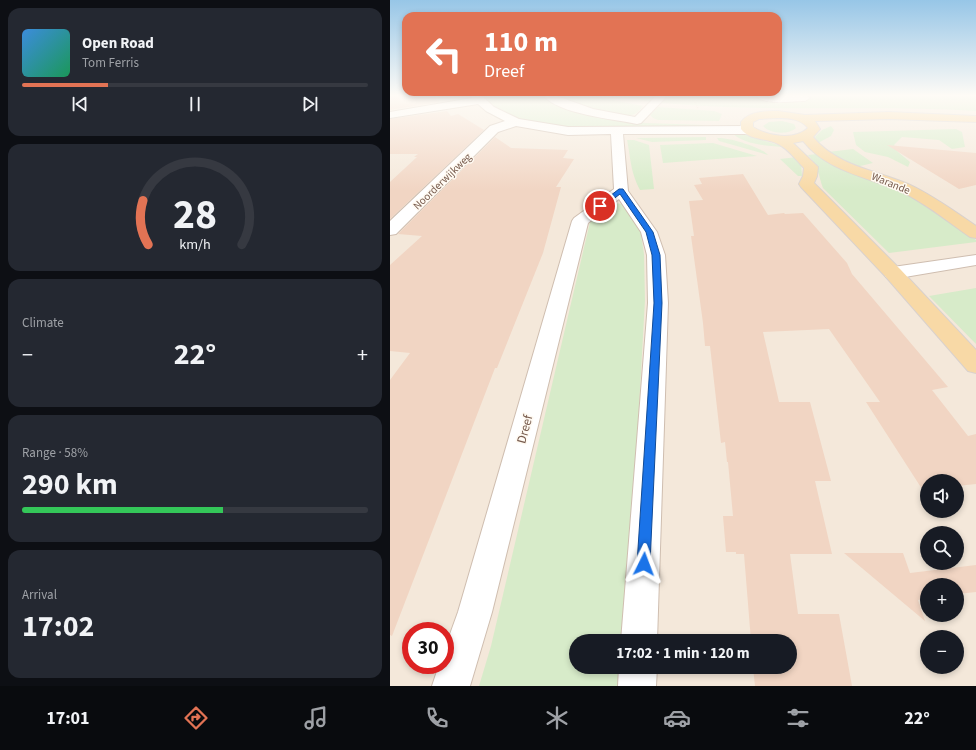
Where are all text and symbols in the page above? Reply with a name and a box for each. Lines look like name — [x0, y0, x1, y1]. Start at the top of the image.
text: 110 m — [484, 22, 558, 62]
icon: left — [418, 28, 470, 80]
text: Open Road — [82, 33, 154, 54]
text: Tom Ferris — [82, 54, 139, 72]
text: Dreef — [484, 59, 524, 84]
icon: previous — [69, 93, 91, 115]
icon: pause — [184, 93, 206, 115]
icon: next — [299, 93, 321, 115]
street label: Noorderwijkweg — [410, 149, 475, 213]
street label: Warande — [869, 169, 913, 198]
text: 28 — [173, 185, 217, 245]
pin — [583, 189, 617, 223]
icon: arrive — [589, 195, 611, 217]
text: km/h — [179, 234, 211, 255]
text: Climate — [22, 314, 64, 332]
text: 22° — [174, 333, 216, 376]
text: − — [22, 339, 33, 371]
text: + — [357, 339, 368, 371]
street label: Dreef — [513, 412, 538, 446]
text: Range · 58% — [22, 444, 88, 462]
text: 290 km — [22, 463, 118, 506]
map controls — [920, 474, 964, 674]
button: sound — [920, 474, 964, 518]
button: search — [920, 526, 964, 570]
position arrow — [623, 543, 665, 585]
button: + — [920, 578, 964, 622]
text: Arrival — [22, 586, 57, 604]
text: 17:02 — [22, 605, 94, 648]
speed limit sign: 30 — [402, 622, 454, 674]
button: − — [920, 630, 964, 674]
text: 17:02 · 1 min · 120 m — [616, 643, 750, 664]
icon: directions — [182, 704, 210, 732]
icon: music — [302, 704, 330, 732]
icon: phone — [423, 704, 451, 732]
icon: climate — [543, 704, 571, 732]
icon: car — [663, 704, 691, 732]
icon: filters — [784, 704, 812, 732]
text: 17:01 — [46, 706, 90, 731]
text: 22° — [904, 706, 930, 731]

